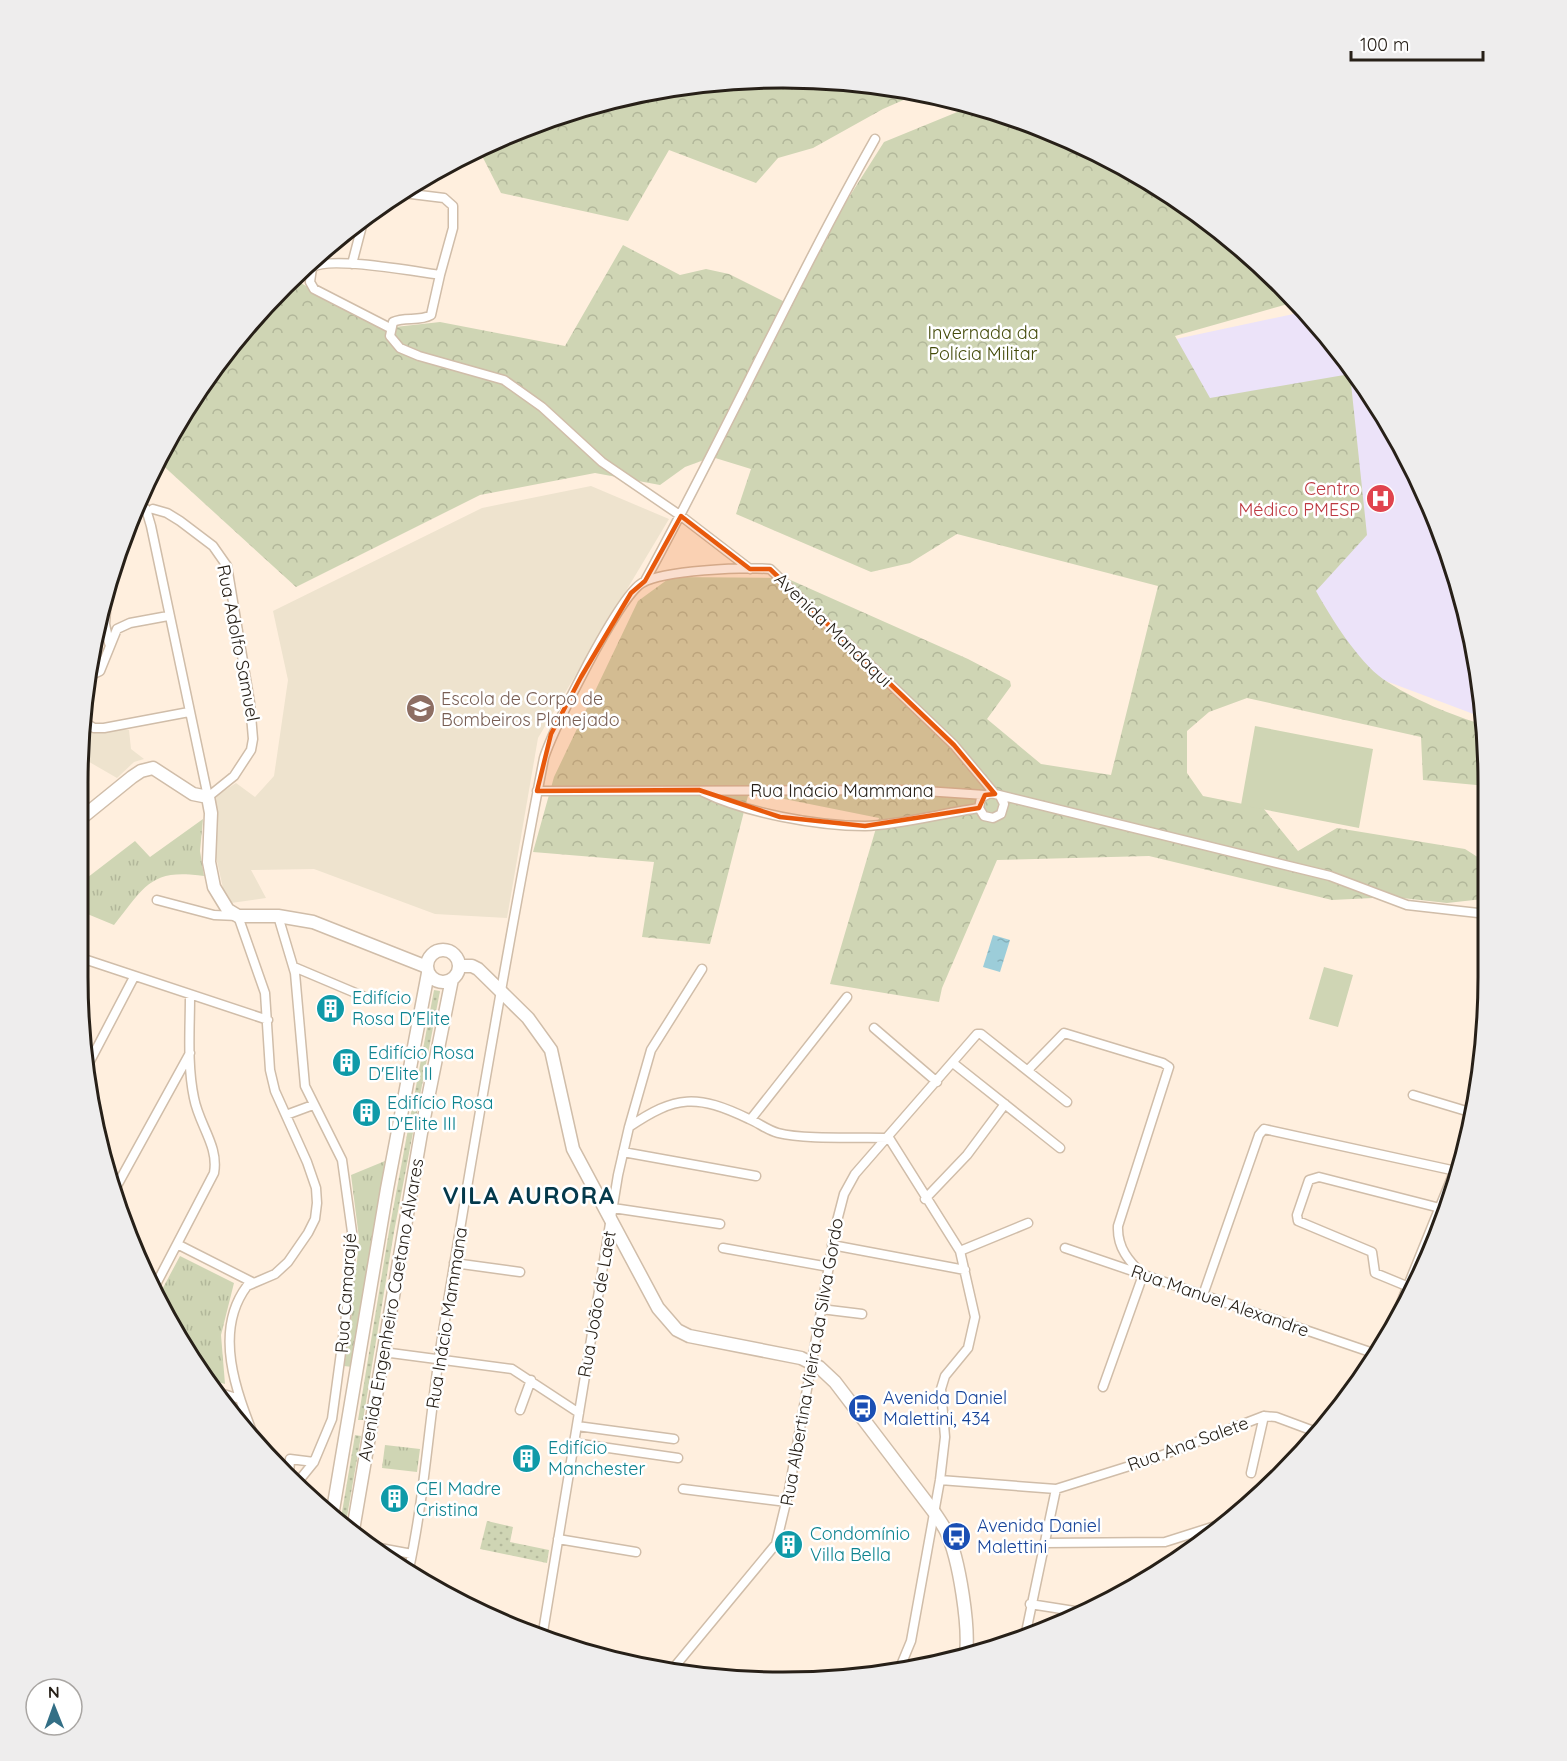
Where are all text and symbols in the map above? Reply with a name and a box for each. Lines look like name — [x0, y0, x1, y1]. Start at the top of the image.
scale bar — [1351, 24, 1483, 62]
text: 100 m — [1360, 33, 1409, 56]
park label: Invernada da Polícia Militar — [927, 321, 1039, 365]
place label: Centro Médico PMESP — [1238, 477, 1360, 521]
hospital icon: Centro Médico PMESP — [1365, 483, 1397, 515]
street label: Rua Adolfo Samuel — [212, 563, 265, 723]
street label: Avenida Mandaqui — [770, 568, 897, 692]
place label: Escola de Corpo de Bombeiros Planejado — [441, 687, 620, 731]
school or university icon: Escola de Corpo de Bombeiros Planejado — [404, 693, 436, 725]
street label: Rua Inácio Mammana — [750, 779, 934, 802]
place label: Edifício Rosa D'Elite — [352, 986, 450, 1030]
building icon: Edifício Rosa D'Elite — [315, 992, 347, 1024]
place label: Edifício Rosa D'Elite II — [368, 1041, 475, 1085]
building icon: Edifício Rosa D'Elite II — [331, 1047, 363, 1079]
place label: Edifício Rosa D'Elite III — [387, 1091, 494, 1135]
building icon: Edifício Rosa D'Elite III — [350, 1097, 382, 1129]
street label: Avenida Engenheiro Caetano Alvares — [353, 1157, 429, 1463]
district label: VILA AURORA — [442, 1180, 616, 1210]
street label: Rua Albertina Vieira da Silva Gordo — [775, 1216, 848, 1508]
street label: Rua Inácio Mammana — [421, 1225, 472, 1410]
street label: Rua João de Laet — [572, 1229, 621, 1379]
street label: Rua Camarajé — [330, 1232, 361, 1354]
street label: Rua Manuel Alexandre — [1128, 1259, 1312, 1342]
place label: Avenida Daniel Malettini, 434 — [883, 1386, 1007, 1430]
bus stop icon: Avenida Daniel Malettini, 434 — [846, 1392, 878, 1424]
street label: Rua Ana Salete — [1124, 1411, 1252, 1476]
place label: Edifício Manchester — [548, 1436, 646, 1480]
building icon: Edifício Manchester — [511, 1442, 543, 1474]
place label: CEI Madre Cristina — [416, 1477, 501, 1521]
building icon: CEI Madre Cristina — [379, 1483, 411, 1515]
place label: Avenida Daniel Malettini — [977, 1514, 1101, 1558]
bus stop icon: Avenida Daniel Malettini — [940, 1520, 972, 1552]
place label: Condomínio Villa Bella — [810, 1522, 910, 1566]
building icon: Condomínio Villa Bella — [773, 1528, 805, 1560]
north arrow — [24, 1677, 84, 1737]
text: N — [48, 1682, 60, 1702]

